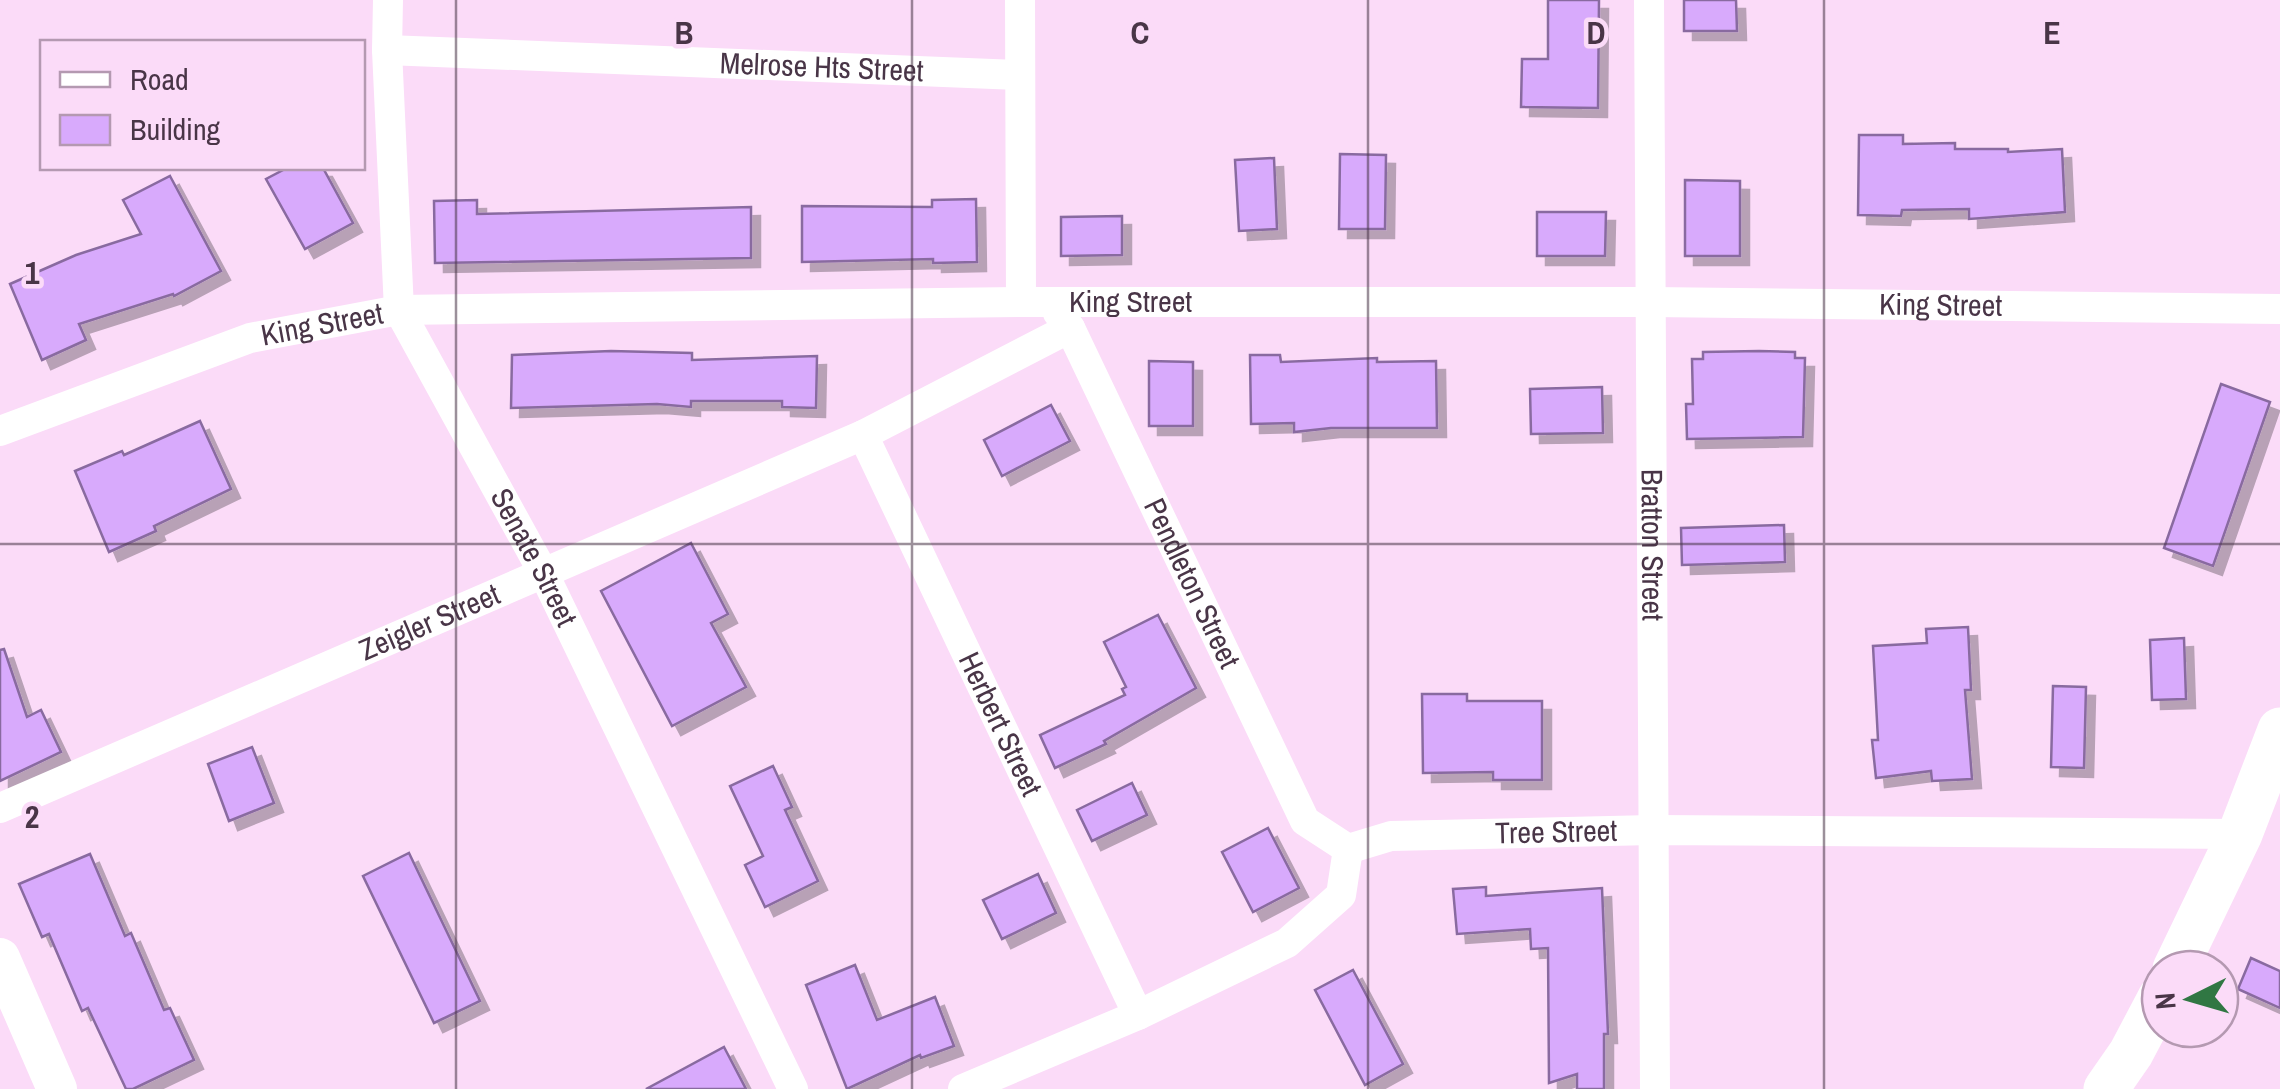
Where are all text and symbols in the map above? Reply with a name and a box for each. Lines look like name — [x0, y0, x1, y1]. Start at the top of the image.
text: B — [675, 11, 693, 54]
text: C — [1131, 11, 1149, 54]
text: D — [1587, 11, 1605, 54]
text: E — [2043, 11, 2061, 54]
legend — [40, 40, 365, 170]
street label: Melrose Hts Street — [719, 42, 924, 90]
text: Road — [130, 59, 189, 99]
text: Building — [130, 109, 221, 149]
text: 1 — [25, 251, 40, 294]
street label: King Street — [1069, 281, 1192, 321]
street label: King Street — [1879, 284, 2003, 325]
street label: King Street — [258, 292, 386, 355]
street label: Bratton Street — [1633, 469, 1673, 621]
street label: Senate Street — [482, 481, 587, 633]
street label: Pendleton Street — [1135, 491, 1250, 674]
street label: Zeigler Street — [353, 573, 506, 669]
street label: Herbert Street — [950, 645, 1052, 802]
text: 2 — [25, 795, 39, 838]
street label: Tree Street — [1494, 810, 1618, 853]
north arrow — [2140, 949, 2240, 1049]
text: N — [2145, 991, 2185, 1011]

